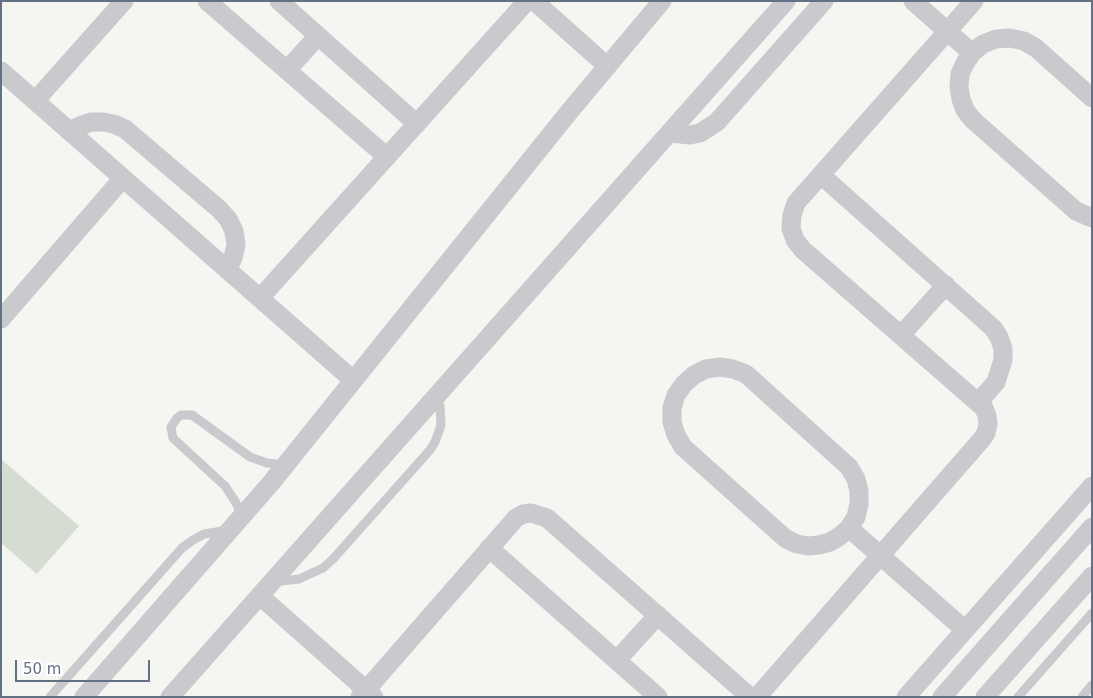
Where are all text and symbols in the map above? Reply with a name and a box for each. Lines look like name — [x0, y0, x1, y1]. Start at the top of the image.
scale bar — [18, 650, 152, 682]
text: 50 m — [23, 660, 61, 678]

